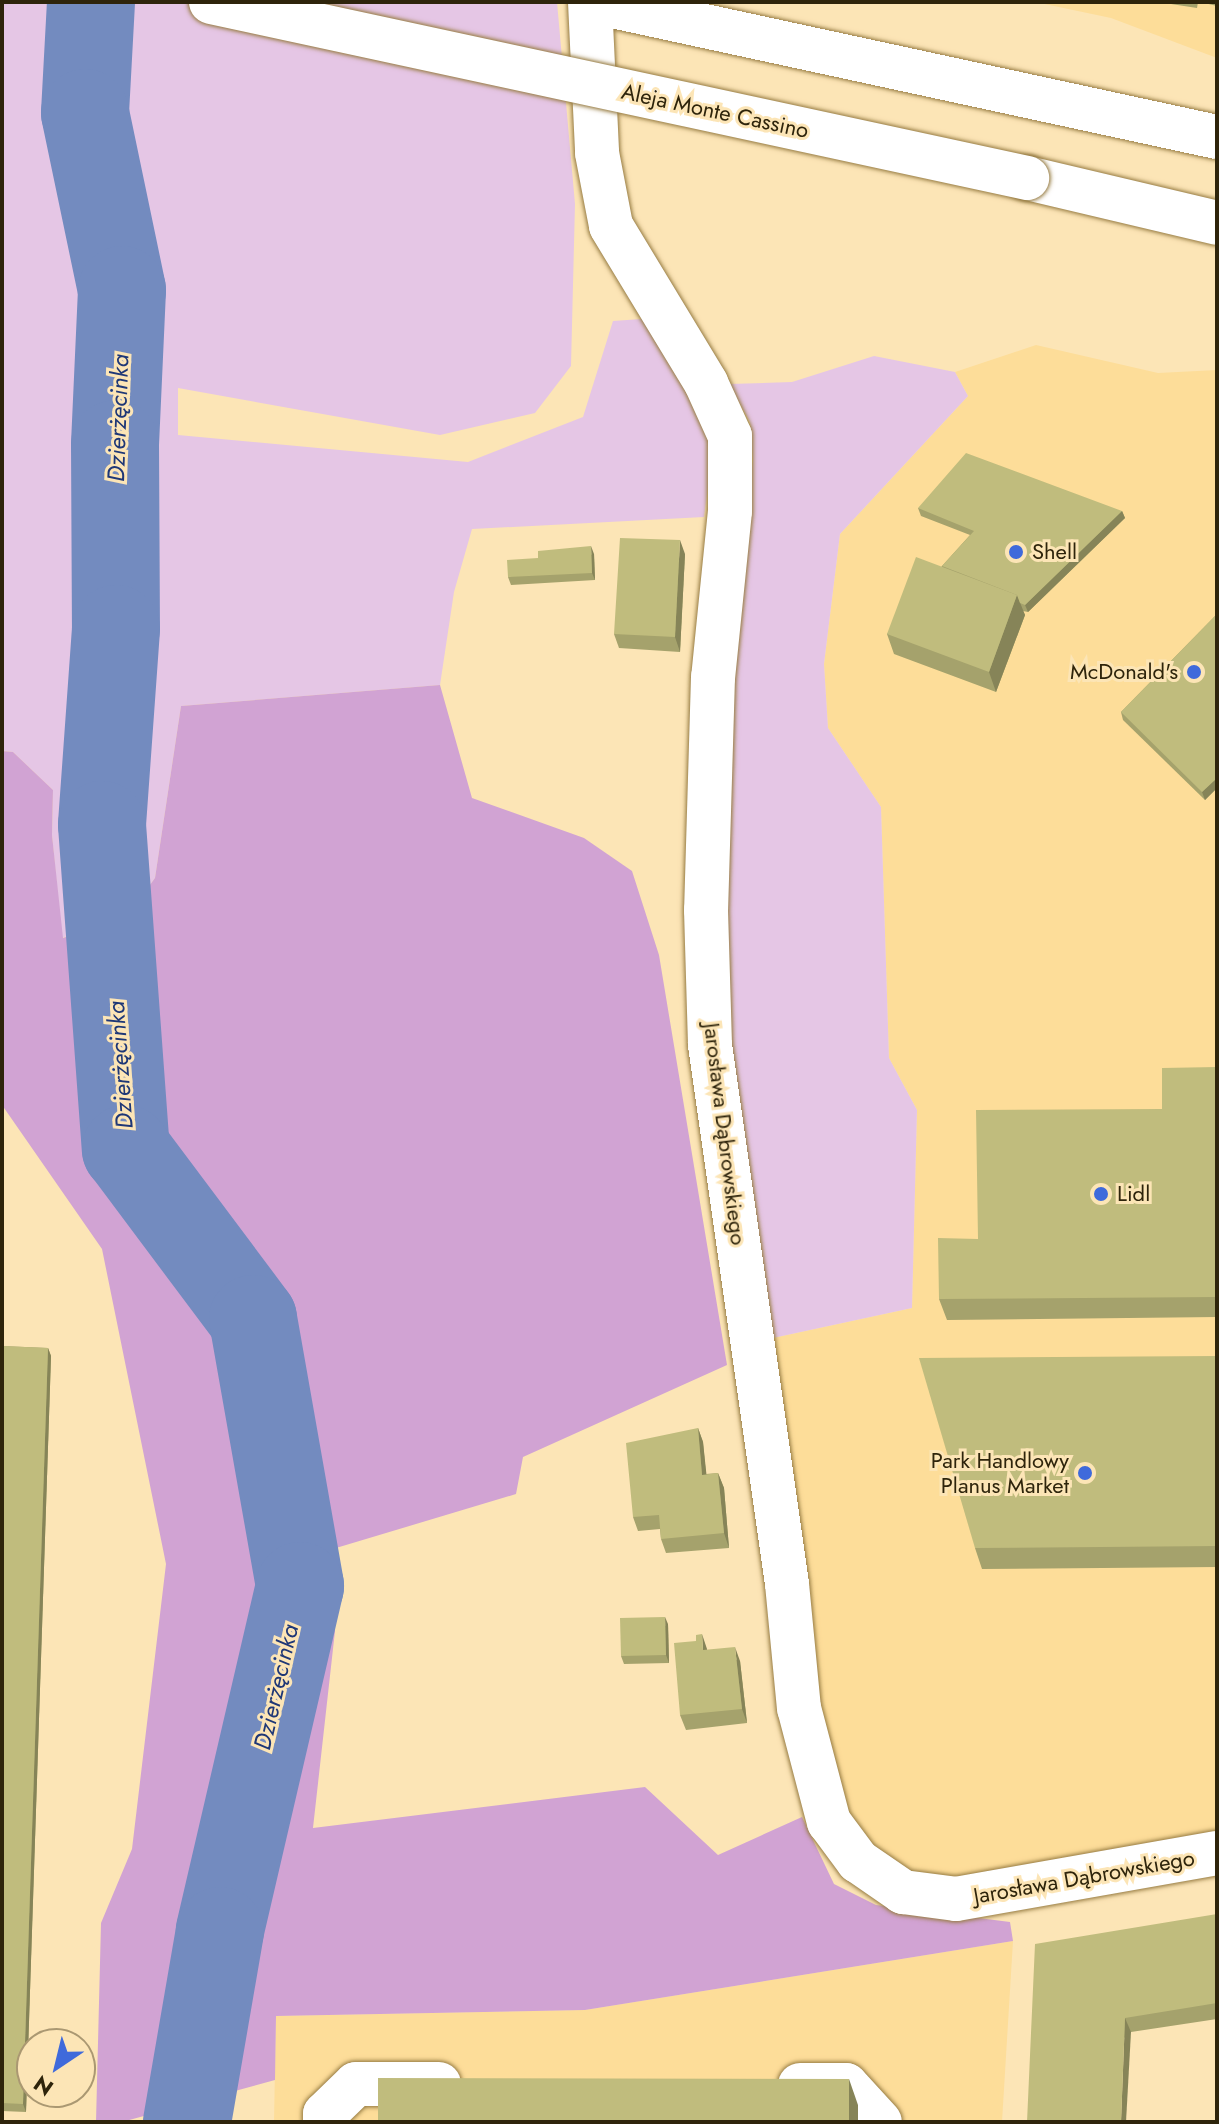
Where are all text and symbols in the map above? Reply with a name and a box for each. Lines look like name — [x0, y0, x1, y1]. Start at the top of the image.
street label: Aleja Monte Cassino — [619, 78, 811, 144]
water label: Dzierżęcinka — [101, 353, 135, 483]
place label: Shell — [1032, 539, 1077, 565]
marker: Shell — [1007, 543, 1025, 561]
place label: McDonald's — [1070, 659, 1178, 685]
marker: McDonald's — [1185, 663, 1203, 681]
water label: Dzierżęcinka — [101, 1000, 139, 1130]
street label: Jarosława Dąbrowskiego — [698, 1021, 752, 1247]
place label: Lidl — [1117, 1181, 1150, 1207]
marker: Lidl — [1092, 1185, 1110, 1203]
place label: Park Handlowy Planus Market — [931, 1447, 1069, 1498]
marker: Park Handlowy Planus Market — [1076, 1464, 1094, 1482]
water label: Dzierżęcinka — [248, 1621, 304, 1753]
street label: Jarosława Dąbrowskiego — [972, 1845, 1196, 1909]
north arrow — [16, 2028, 96, 2108]
text: N — [27, 2068, 60, 2104]

